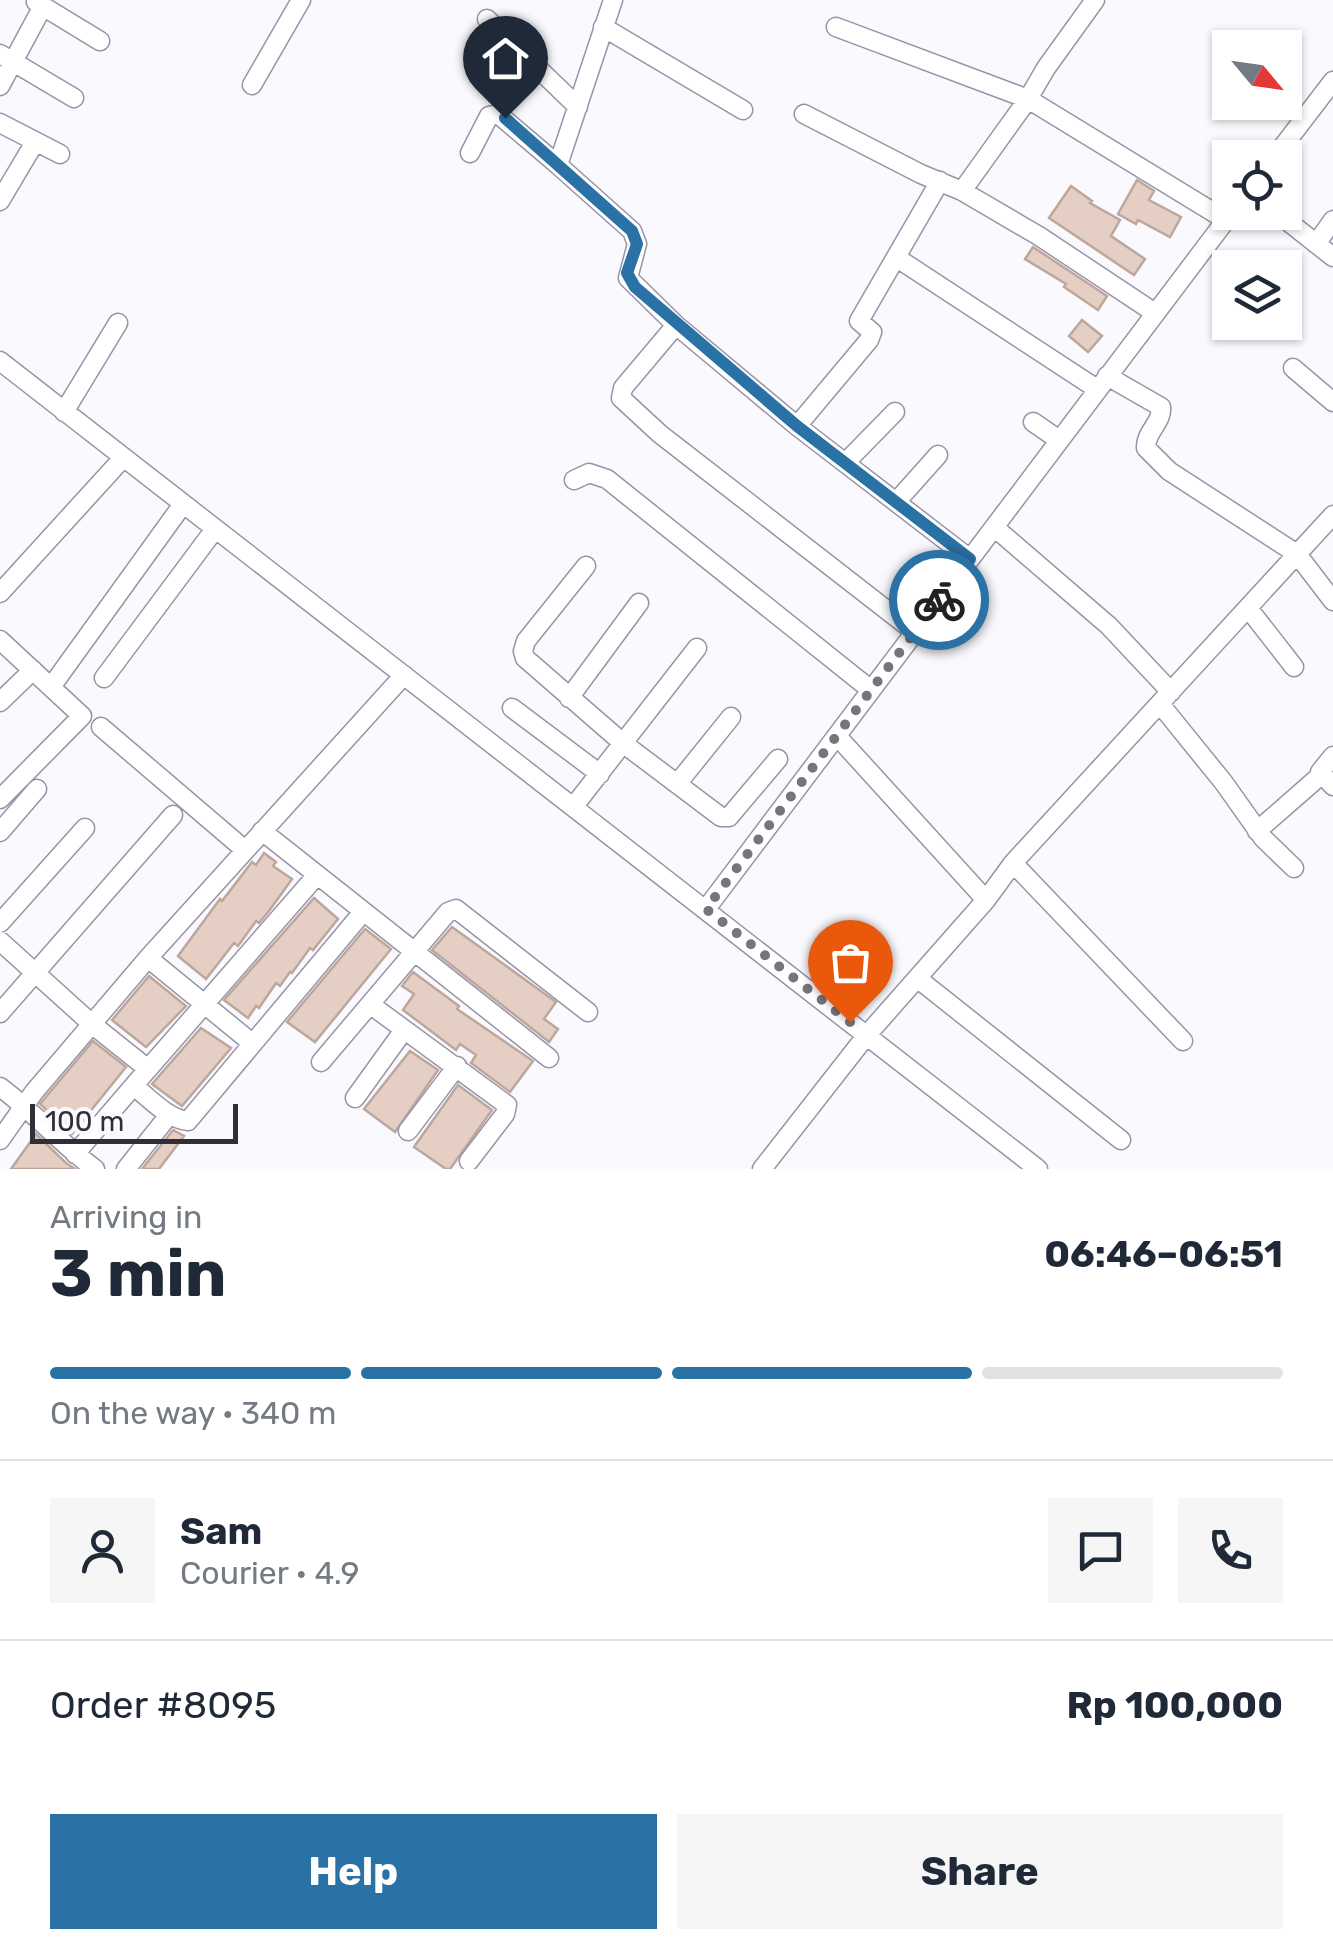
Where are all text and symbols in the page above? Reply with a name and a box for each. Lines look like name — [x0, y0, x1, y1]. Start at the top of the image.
pin — [463, 16, 548, 119]
north arrow — [1212, 30, 1302, 120]
map controls — [1212, 30, 1302, 340]
icon: home — [478, 31, 533, 86]
button: locate — [1212, 140, 1302, 230]
button: layers — [1212, 250, 1302, 340]
courier — [889, 550, 989, 650]
icon: bike — [912, 573, 967, 628]
pin — [808, 920, 893, 1023]
icon: bag — [823, 935, 878, 990]
scale bar — [30, 1099, 238, 1144]
text: 100 m — [45, 1105, 124, 1138]
text: Arriving in — [50, 1198, 202, 1236]
text: 06:46–06:51 — [1044, 1231, 1283, 1277]
text: 3 min — [50, 1235, 227, 1312]
text: On the way · 340 m — [50, 1394, 337, 1432]
button: person — [50, 1498, 155, 1603]
button: chat — [1048, 1498, 1153, 1603]
button: phone — [1178, 1498, 1283, 1603]
text: Sam — [180, 1508, 262, 1554]
text: Courier · 4.9 — [180, 1554, 359, 1592]
text: Order #8095 — [50, 1682, 276, 1728]
text: Rp 100,000 — [1067, 1682, 1283, 1728]
button: Help — [50, 1814, 657, 1929]
button: Share — [677, 1814, 1283, 1929]

